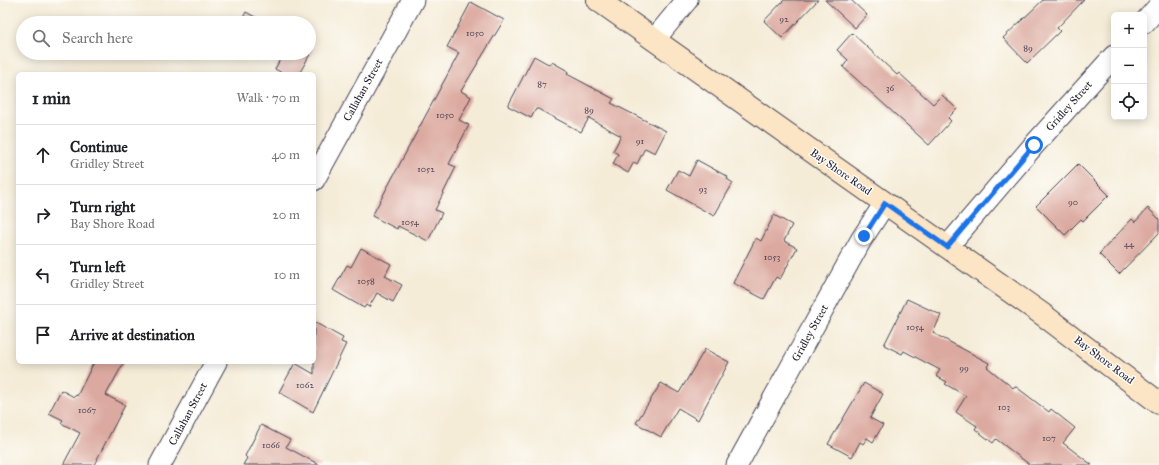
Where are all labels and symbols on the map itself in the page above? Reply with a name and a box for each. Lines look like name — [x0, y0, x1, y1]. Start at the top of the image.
house number: 92 — [779, 13, 789, 24]
house number: 1050 — [466, 27, 484, 38]
house number: 89 — [1023, 42, 1033, 53]
street label: Callahan Street — [341, 57, 385, 123]
house number: 87 — [537, 78, 547, 89]
street label: Gridley Street — [1043, 78, 1095, 134]
house number: 36 — [886, 82, 894, 93]
house number: 89 — [584, 104, 594, 115]
house number: 1050 — [436, 109, 454, 120]
house number: 91 — [636, 135, 645, 146]
route start — [1025, 136, 1043, 154]
street label: Bay Shore Road — [808, 146, 874, 198]
house number: 1052 — [417, 163, 435, 174]
house number: 93 — [699, 183, 708, 194]
house number: 90 — [1068, 196, 1078, 207]
house number: 1054 — [401, 216, 420, 227]
route end — [855, 227, 873, 245]
house number: 44 — [1124, 238, 1135, 249]
house number: 1053 — [764, 251, 781, 262]
house number: 1058 — [357, 275, 375, 286]
street label: Gridley Street — [789, 302, 831, 364]
house number: 1054 — [906, 321, 925, 332]
street label: Bay Shore Road — [1071, 333, 1137, 387]
house number: 99 — [959, 362, 969, 373]
house number: 1062 — [296, 379, 314, 390]
street label: Callahan Street — [166, 380, 210, 448]
house number: 103 — [998, 401, 1011, 412]
house number: 1067 — [78, 404, 96, 415]
house number: 107 — [1042, 432, 1056, 443]
house number: 1066 — [262, 439, 280, 450]

